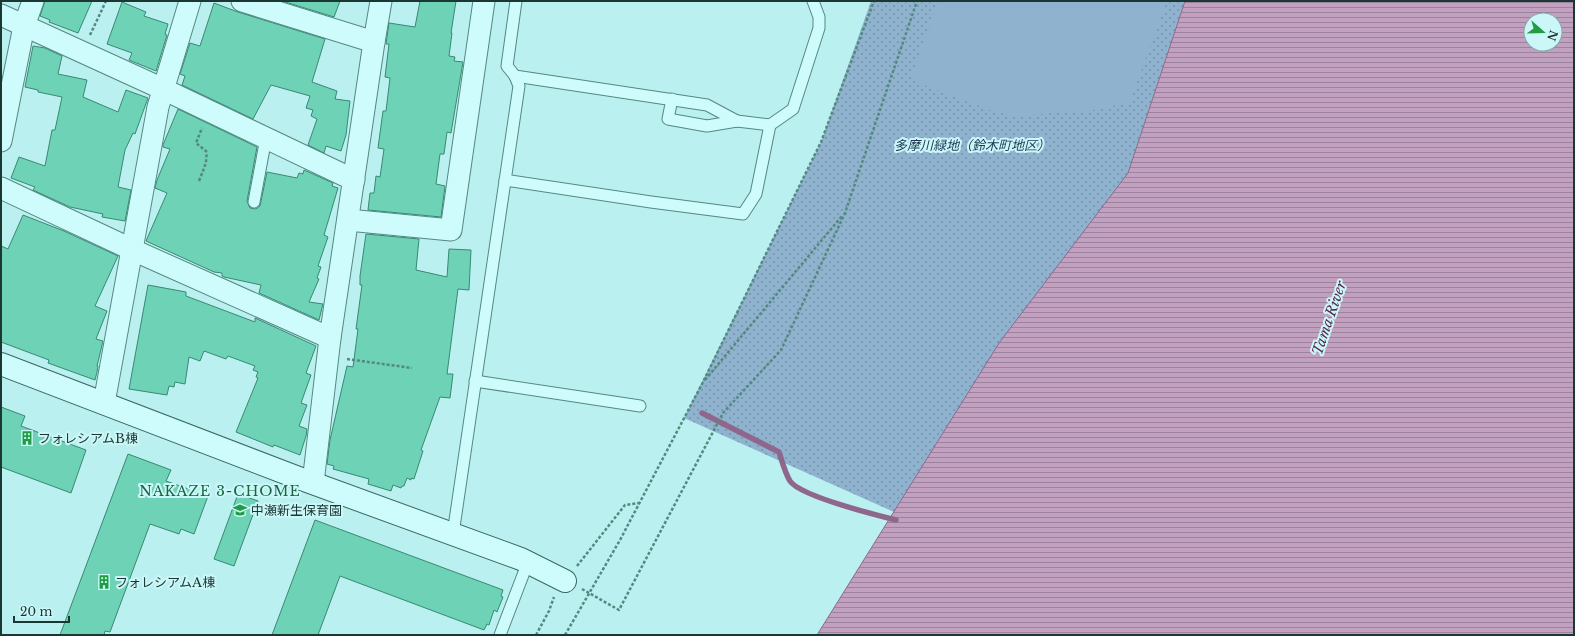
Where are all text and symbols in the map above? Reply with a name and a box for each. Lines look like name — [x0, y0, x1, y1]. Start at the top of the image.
north arrow — [1523, 12, 1563, 52]
text: N — [1544, 28, 1561, 43]
park label: 多摩川緑地（鈴木町地区） — [894, 137, 1050, 154]
water label: Tama River — [1308, 278, 1350, 357]
building icon: フォレシアムB棟 — [19, 430, 35, 446]
place label: フォレシアムB棟 — [38, 430, 138, 447]
district label: NAKAZE 3-CHOME — [139, 482, 301, 500]
school or university icon: 中瀬新生保育園 — [232, 502, 248, 518]
place label: 中瀬新生保育園 — [251, 502, 342, 519]
building icon: フォレシアムA棟 — [96, 574, 112, 590]
place label: フォレシアムA棟 — [115, 574, 215, 591]
scale bar — [14, 598, 69, 624]
text: 20 m — [20, 604, 52, 619]

